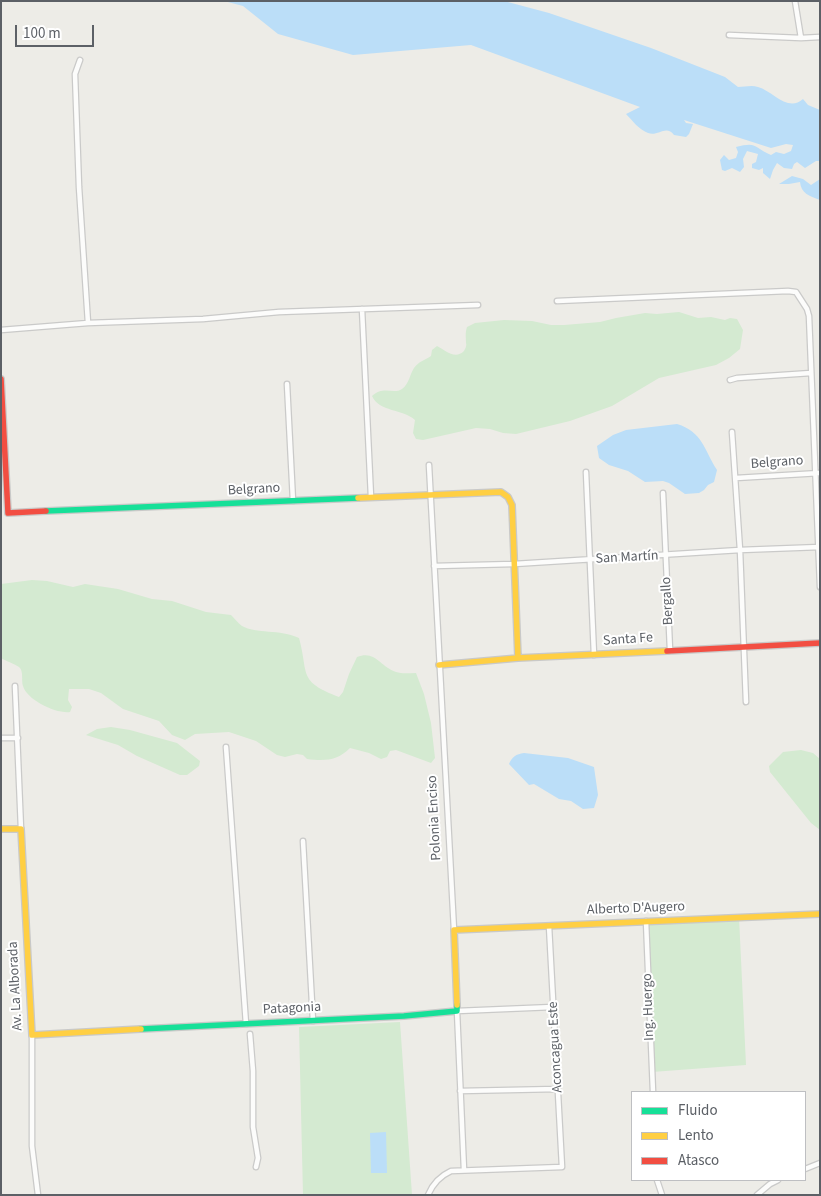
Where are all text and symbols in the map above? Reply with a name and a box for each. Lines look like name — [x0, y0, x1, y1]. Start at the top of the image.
scale bar — [18, 15, 96, 47]
text: 100 m — [23, 23, 61, 44]
street label: Belgrano — [750, 453, 804, 473]
street label: Belgrano — [227, 480, 281, 500]
street label: San Martín — [595, 548, 659, 568]
street label: Bergallo — [658, 576, 678, 626]
street label: Santa Fe — [602, 630, 654, 650]
street label: Polonia Enciso — [424, 775, 446, 861]
street label: Alberto D'Augero — [587, 899, 685, 919]
street label: Av. La Alborada — [5, 941, 27, 1031]
street label: Ing. Huergo — [639, 973, 659, 1041]
street label: Patagonia — [262, 999, 322, 1019]
street label: Aconcagua Este — [545, 1001, 567, 1093]
legend — [631, 1091, 806, 1181]
text: Fluido — [678, 1100, 718, 1121]
text: Lento — [678, 1125, 714, 1146]
text: Atasco — [678, 1150, 719, 1171]

